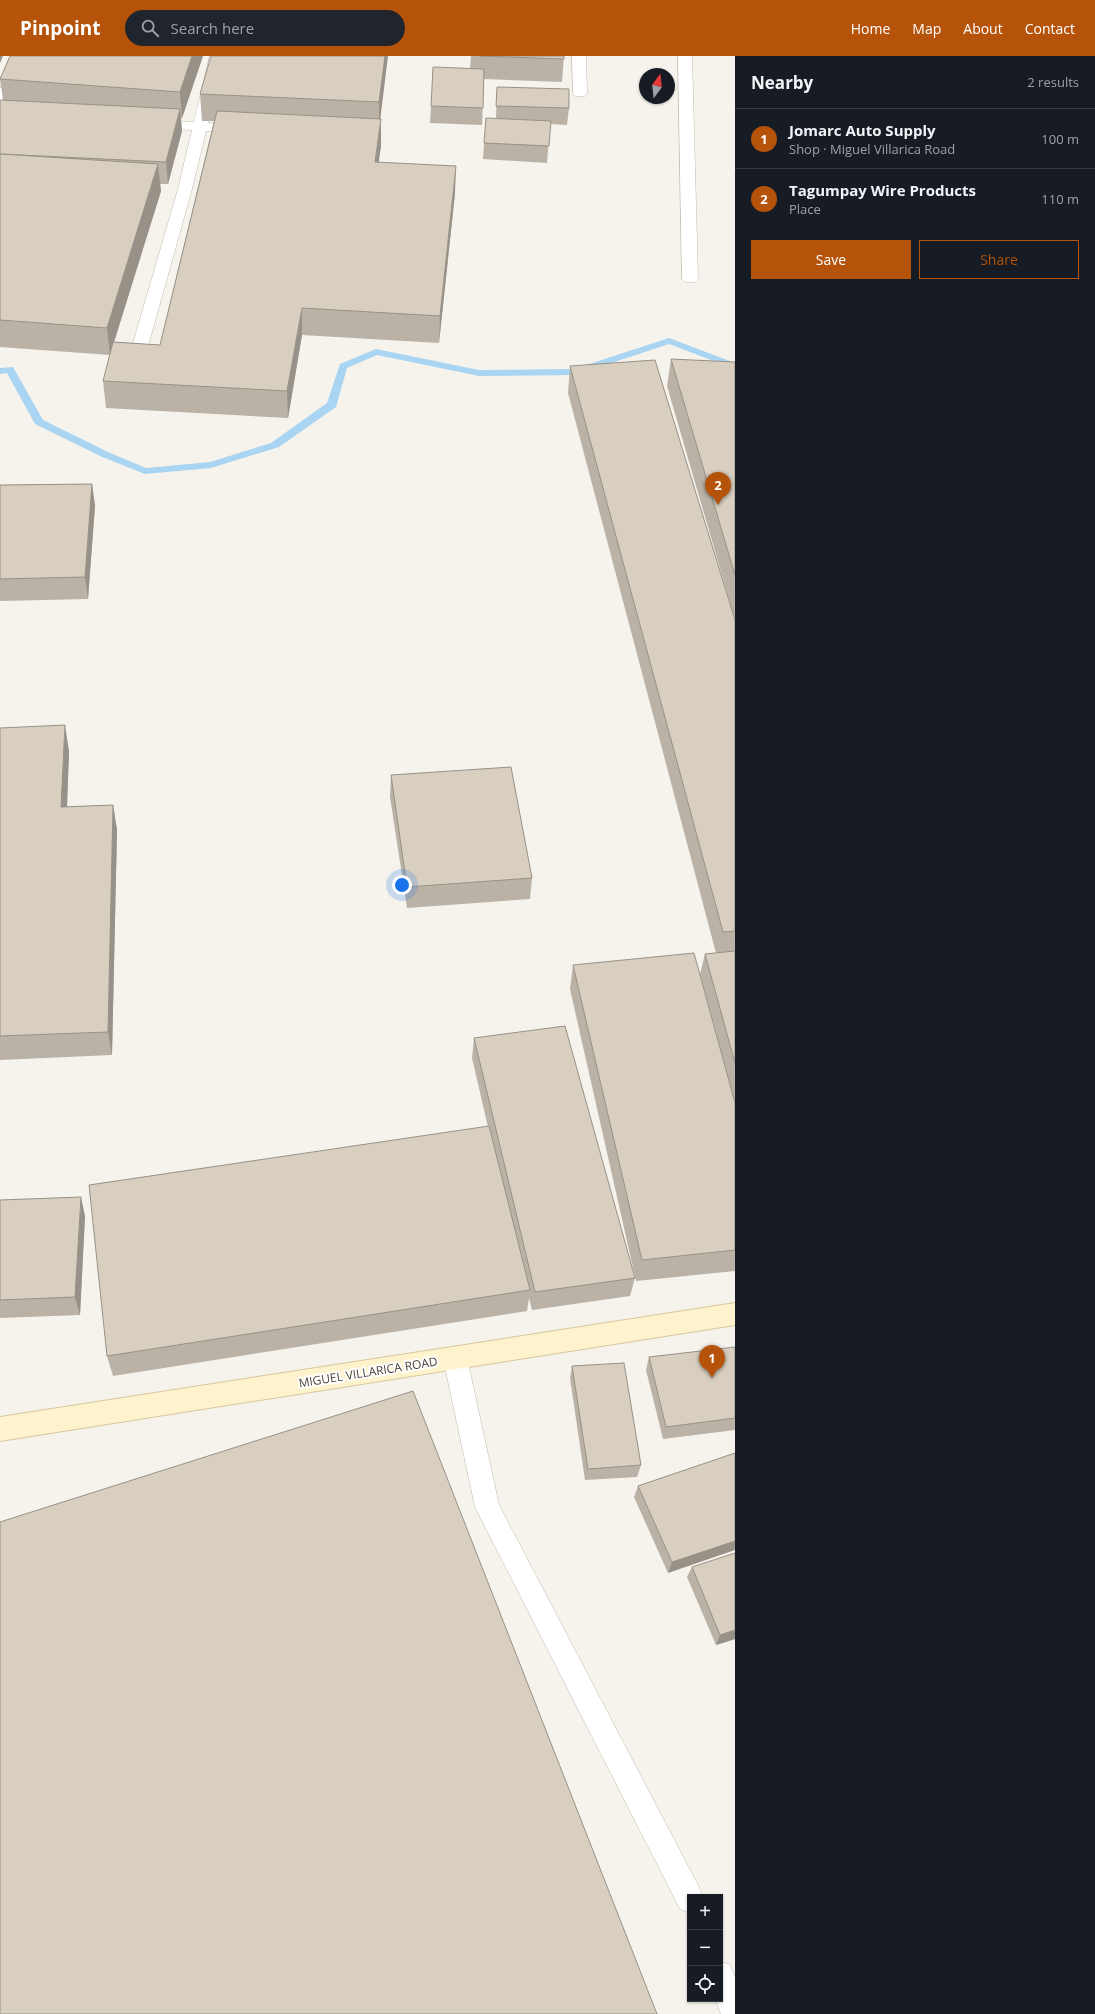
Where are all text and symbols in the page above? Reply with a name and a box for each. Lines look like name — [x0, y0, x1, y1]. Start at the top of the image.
search box — [125, 10, 405, 46]
text: Pinpoint — [20, 15, 101, 41]
icon: search — [139, 17, 161, 39]
text: Search here — [171, 18, 254, 38]
text: Home — [851, 19, 890, 38]
text: Map — [912, 19, 941, 38]
text: About — [963, 19, 1003, 38]
text: Contact — [1025, 19, 1075, 38]
north arrow — [639, 68, 675, 104]
text: Nearby — [751, 71, 813, 94]
text: 2 results — [1027, 73, 1079, 91]
text: Jomarc Auto Supply — [789, 120, 936, 140]
text: 1 — [760, 130, 768, 148]
text: 100 m — [1041, 130, 1079, 148]
text: Shop · Miguel Villarica Road — [789, 140, 955, 158]
text: Tagumpay Wire Products — [789, 180, 976, 200]
text: 2 — [760, 190, 768, 208]
text: 110 m — [1041, 190, 1079, 208]
text: Place — [789, 200, 821, 218]
button: Save — [751, 240, 911, 279]
button: Share — [919, 240, 1079, 279]
pin: 2 — [705, 472, 731, 505]
your location — [392, 875, 412, 895]
pin: 1 — [699, 1345, 725, 1378]
street label: MIGUEL VILLARICA ROAD — [297, 1353, 439, 1391]
map controls — [687, 1894, 723, 2002]
button: + — [687, 1894, 723, 1930]
button: − — [687, 1930, 723, 1966]
button: locate — [687, 1966, 723, 2002]

